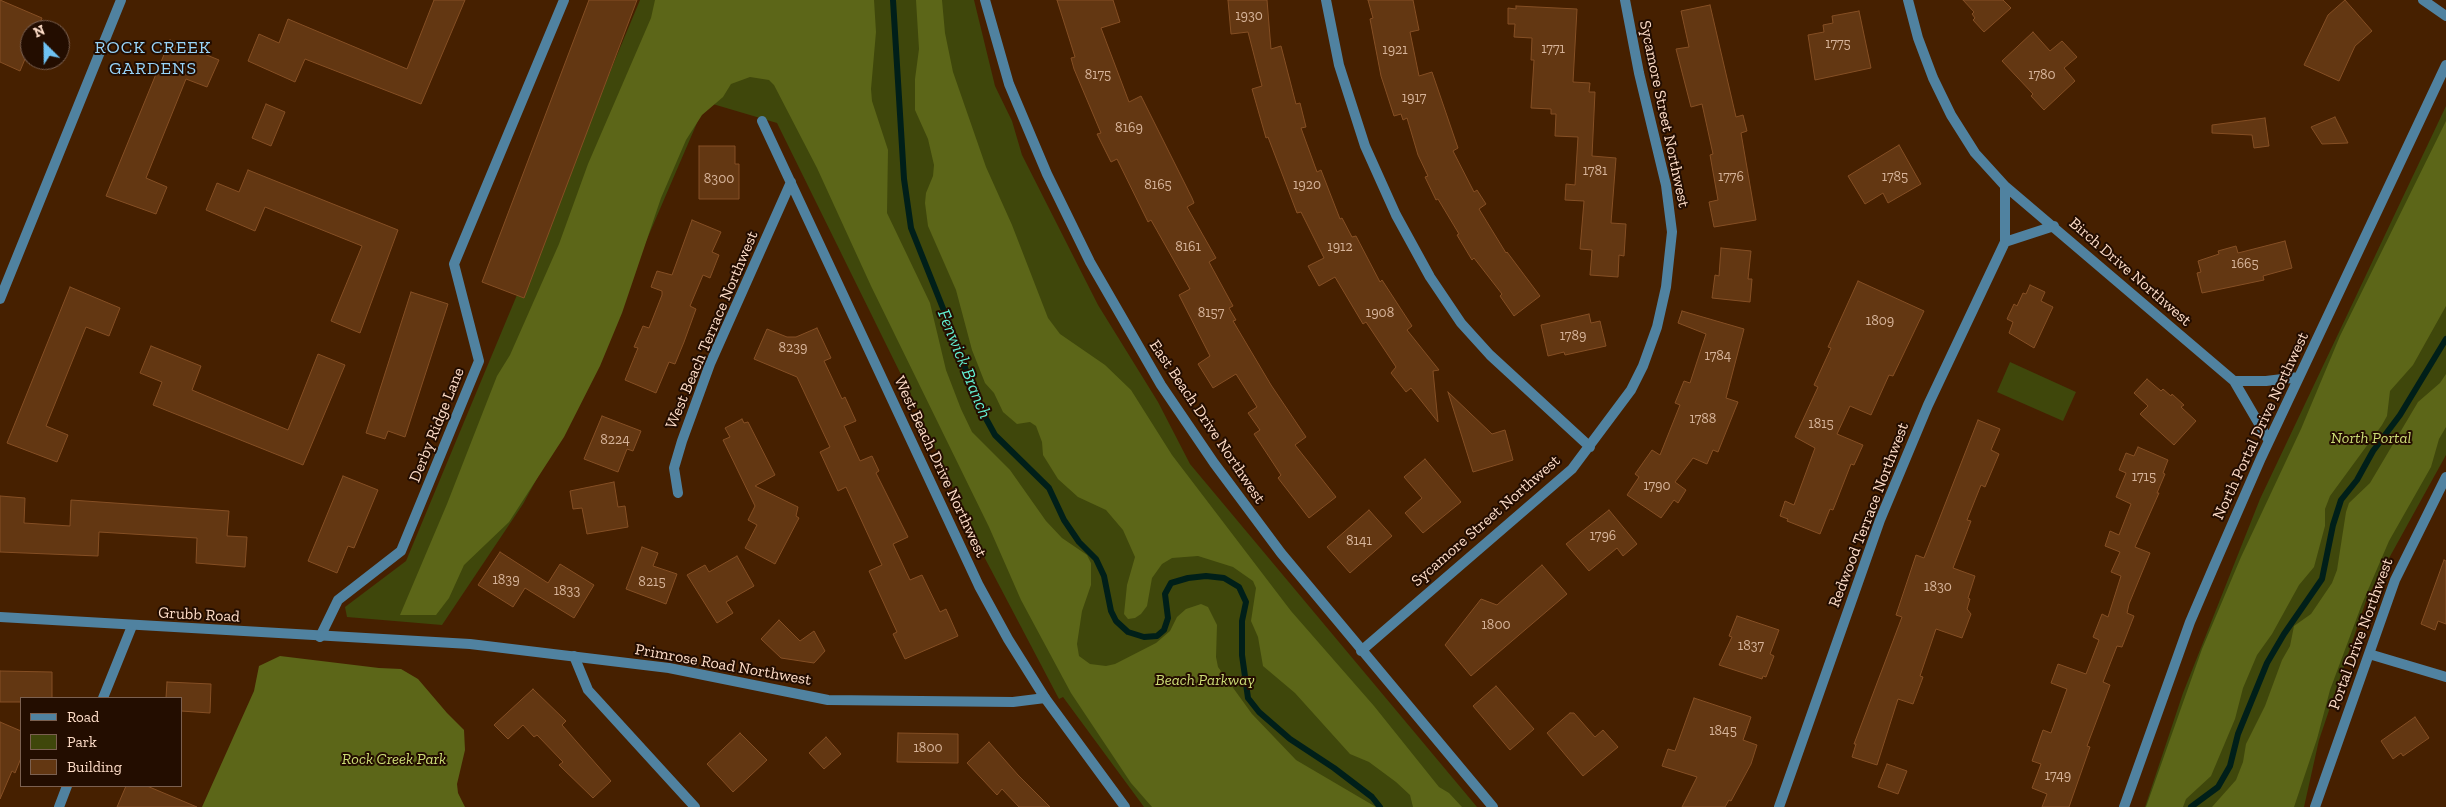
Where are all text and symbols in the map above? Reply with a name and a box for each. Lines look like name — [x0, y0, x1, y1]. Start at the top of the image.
house number: 1930 — [1235, 8, 1263, 24]
street label: Sycamore Street Northwest — [1635, 19, 1693, 209]
north arrow — [20, 20, 70, 70]
text: N — [31, 22, 48, 42]
house number: 1775 — [1825, 36, 1851, 52]
district label: ROCK CREEK GARDENS — [93, 37, 213, 80]
house number: 1771 — [1541, 41, 1565, 57]
house number: 1921 — [1382, 42, 1408, 58]
house number: 8175 — [1085, 67, 1111, 83]
house number: 1780 — [2028, 67, 2056, 83]
house number: 1917 — [1402, 90, 1426, 106]
house number: 8169 — [1115, 120, 1143, 136]
house number: 1781 — [1583, 163, 1607, 179]
house number: 1776 — [1718, 169, 1744, 185]
house number: 1785 — [1882, 169, 1908, 185]
house number: 8300 — [704, 171, 734, 187]
house number: 8165 — [1144, 177, 1172, 193]
house number: 1920 — [1293, 177, 1321, 193]
street label: Birch Drive Northwest — [2065, 214, 2195, 330]
street label: West Beach Terrace Northwest — [662, 228, 762, 432]
house number: 8161 — [1175, 239, 1201, 255]
house number: 1912 — [1327, 239, 1353, 255]
house number: 1665 — [2231, 256, 2259, 272]
house number: 8157 — [1198, 305, 1224, 321]
house number: 1908 — [1366, 305, 1394, 321]
water label: Fenwick Branch — [932, 306, 996, 422]
house number: 1809 — [1866, 313, 1894, 329]
house number: 1789 — [1560, 328, 1586, 344]
street label: North Portal Drive Northwest — [2209, 329, 2313, 523]
street label: East Beach Drive Northwest — [1145, 336, 1269, 508]
house number: 8239 — [778, 340, 808, 356]
house number: 1784 — [1705, 348, 1731, 364]
street label: Derby Ridge Lane — [405, 365, 469, 485]
street label: West Beach Drive Northwest — [889, 373, 991, 561]
house number: 1788 — [1690, 411, 1716, 427]
house number: 1815 — [1808, 416, 1834, 432]
street label: Redwood Terrace Northwest — [1825, 420, 1913, 610]
park label: North Portal — [2331, 428, 2411, 448]
house number: 8224 — [600, 432, 630, 448]
street label: Sycamore Street Northwest — [1408, 451, 1564, 591]
house number: 1715 — [2132, 469, 2156, 485]
house number: 1790 — [1643, 478, 1671, 494]
house number: 1796 — [1590, 528, 1616, 544]
house number: 8141 — [1346, 533, 1372, 549]
street label: Portal Drive Northwest — [2325, 555, 2397, 713]
house number: 1839 — [492, 572, 520, 588]
house number: 8215 — [638, 574, 666, 590]
house number: 1830 — [1924, 579, 1952, 595]
house number: 1833 — [554, 583, 580, 599]
street label: Grubb Road — [158, 603, 240, 627]
house number: 1800 — [1481, 617, 1511, 633]
house number: 1837 — [1738, 638, 1764, 654]
street label: Primrose Road Northwest — [633, 640, 813, 690]
park label: Beach Parkway — [1155, 670, 1255, 690]
legend — [20, 697, 182, 787]
text: Road — [67, 708, 99, 726]
house number: 1845 — [1709, 723, 1737, 739]
text: Park — [67, 733, 97, 751]
house number: 1800 — [913, 740, 943, 756]
park label: Rock Creek Park — [342, 749, 446, 769]
text: Building — [67, 758, 122, 776]
house number: 1749 — [2045, 768, 2071, 784]

